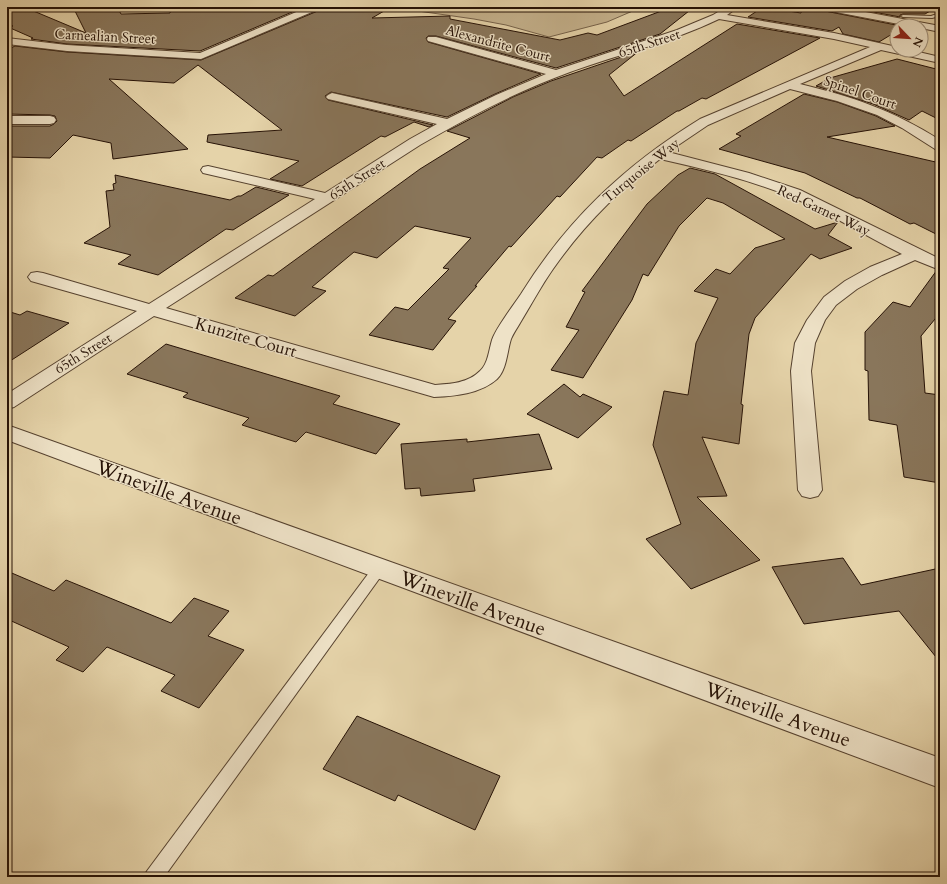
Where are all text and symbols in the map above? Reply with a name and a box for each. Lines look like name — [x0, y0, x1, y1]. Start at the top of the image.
north arrow — [889, 18, 929, 58]
street label: Alexandrite Court — [444, 20, 553, 67]
street label: Carnealian Street — [54, 24, 157, 49]
street label: 65th Street — [616, 24, 683, 62]
text: N — [909, 35, 926, 50]
street label: Spinel Court — [821, 71, 899, 114]
street label: Turquoise Way — [599, 133, 684, 207]
street label: 65th Street — [325, 154, 390, 205]
street label: Red Garnet Way — [774, 181, 874, 241]
street label: Kunzite Court — [192, 312, 300, 363]
street label: 65th Street — [51, 328, 116, 378]
street label: Wineville Avenue — [91, 453, 246, 531]
street label: Wineville Avenue — [395, 564, 550, 642]
street label: Wineville Avenue — [700, 675, 855, 753]

